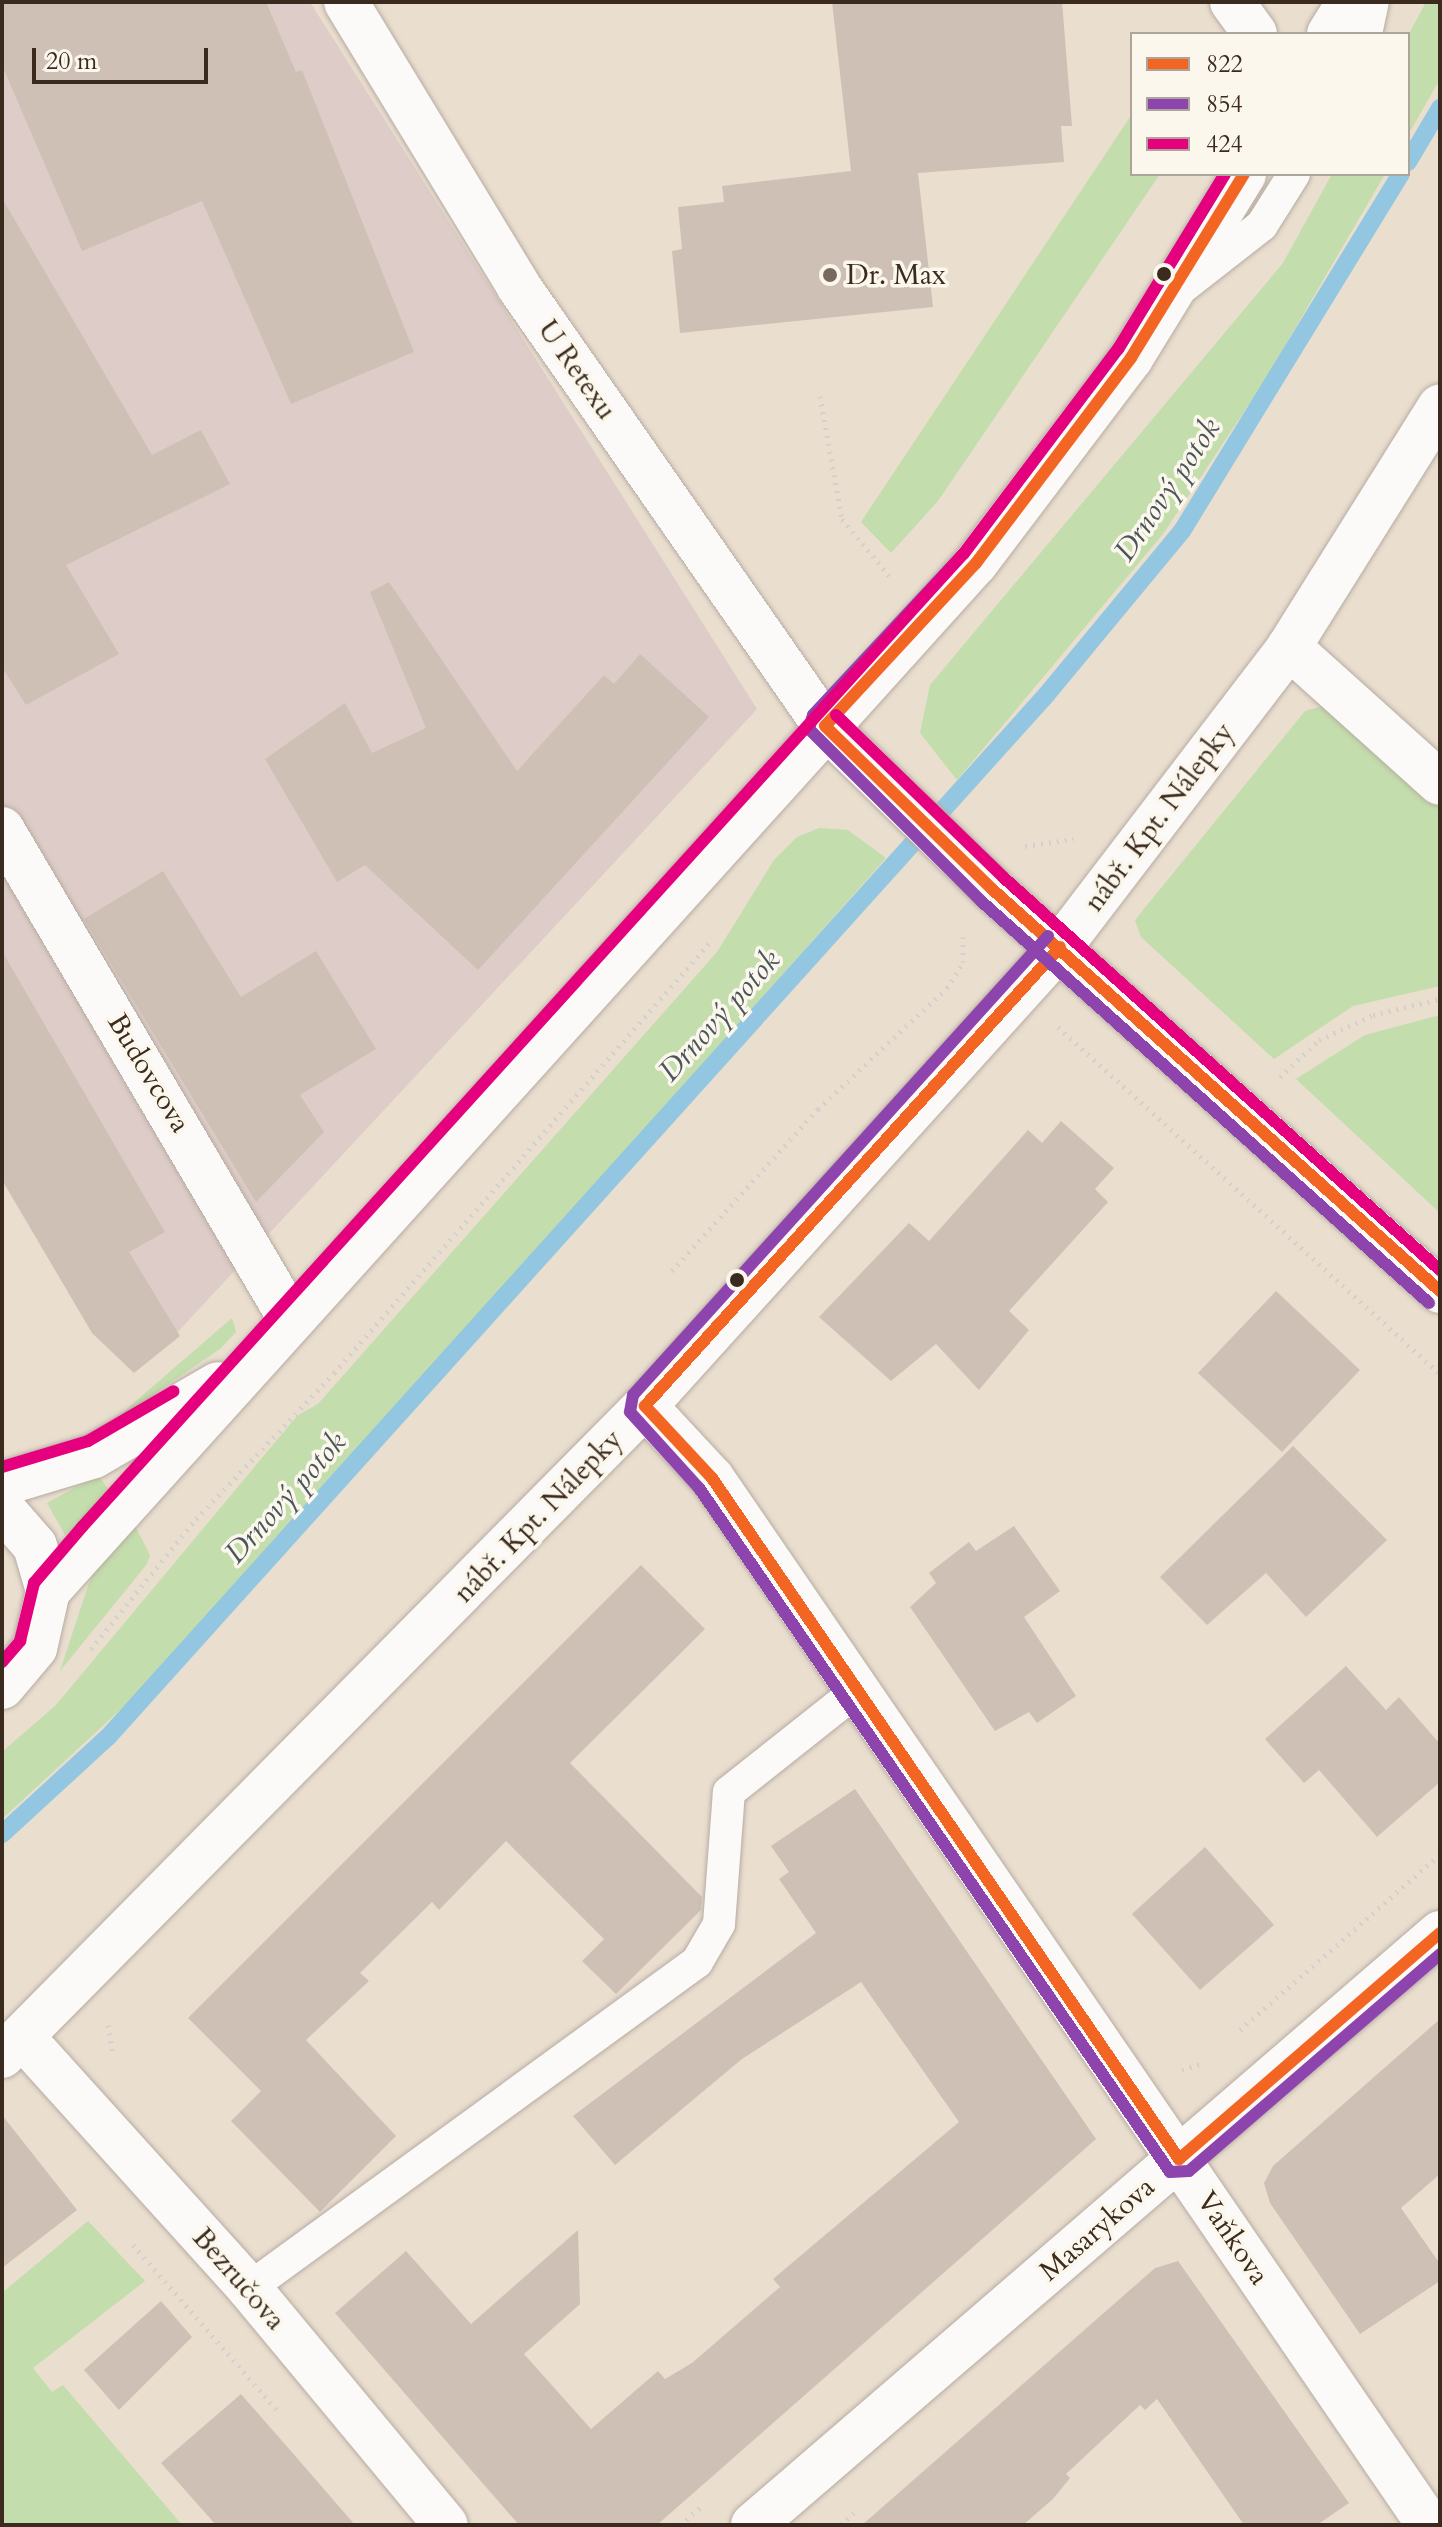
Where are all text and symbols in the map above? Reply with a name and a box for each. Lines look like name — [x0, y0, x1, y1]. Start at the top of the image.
scale bar — [36, 32, 212, 82]
legend — [1130, 32, 1410, 176]
text: 20 m — [46, 45, 97, 78]
text: 822 — [1206, 48, 1243, 81]
text: 854 — [1206, 88, 1243, 121]
text: 424 — [1206, 128, 1243, 161]
place label: Dr. Max — [846, 258, 946, 292]
marker: Dr. Max — [821, 266, 839, 284]
unlabelled marker — [1156, 266, 1172, 282]
street label: U Retexu — [531, 314, 623, 426]
water label: Drnový potok — [1107, 412, 1229, 568]
street label: nábř. Kpt. Nálepky — [1077, 716, 1241, 918]
water label: Drnový potok — [652, 943, 788, 1089]
street label: Budovcova — [100, 1007, 198, 1139]
unlabelled marker — [729, 1272, 745, 1288]
street label: nábř. Kpt. Nálepky — [447, 1422, 629, 1610]
water label: Drnový potok — [218, 1425, 354, 1571]
street label: Masarykova — [1033, 2170, 1161, 2288]
street label: Vaňkova — [1190, 2185, 1276, 2291]
street label: Bezručova — [186, 2221, 292, 2337]

